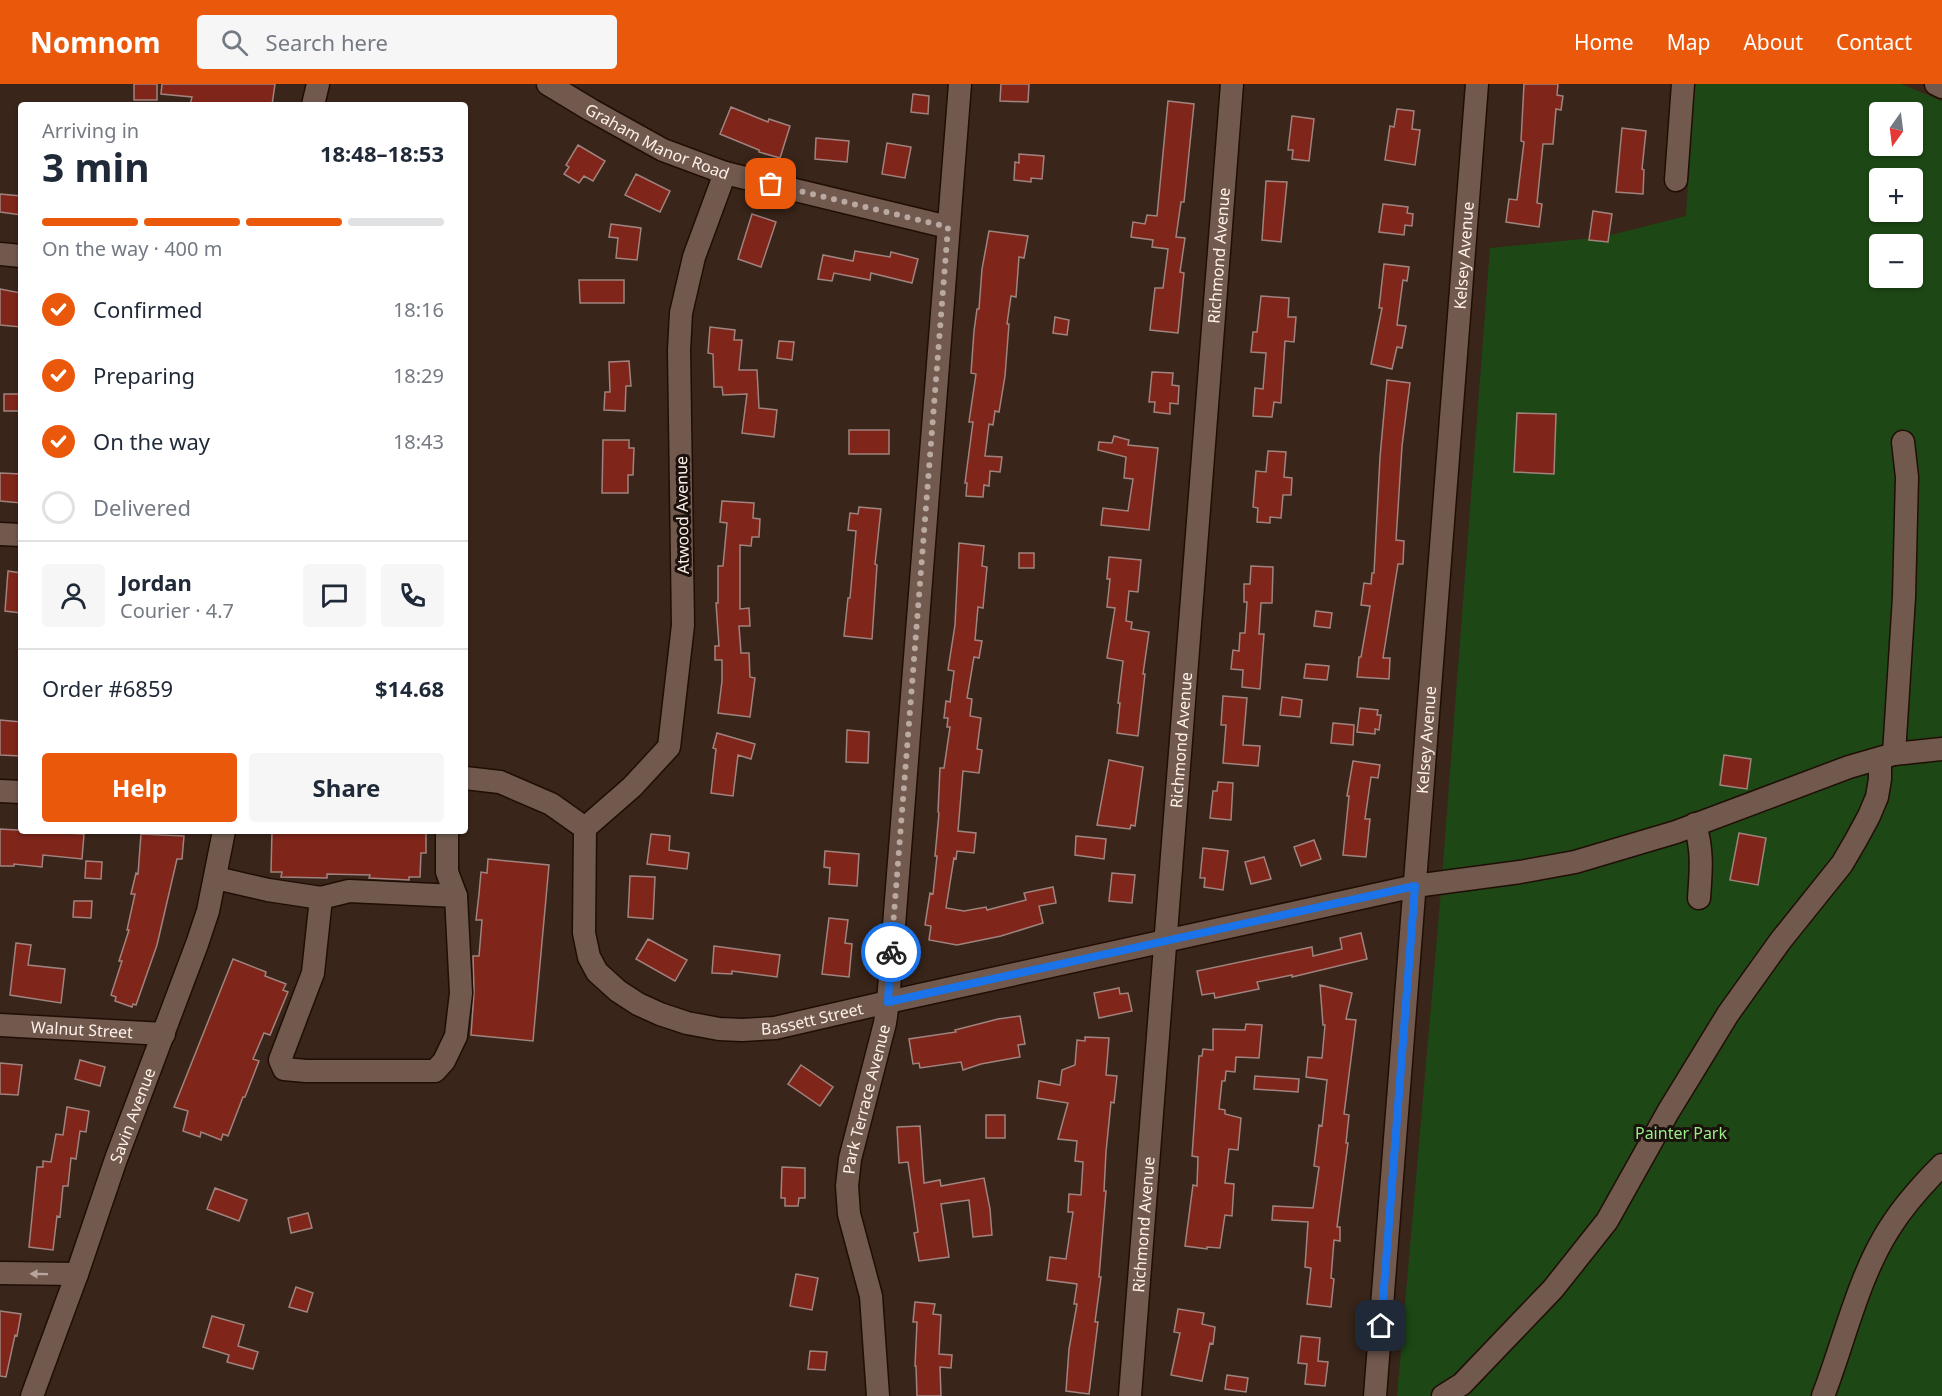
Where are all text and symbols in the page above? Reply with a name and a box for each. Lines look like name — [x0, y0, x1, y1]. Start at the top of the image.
search box — [197, 15, 617, 69]
text: Nomnom — [30, 23, 161, 61]
icon: search — [218, 26, 251, 59]
text: Search here — [266, 27, 388, 57]
text: Home — [1574, 28, 1634, 56]
text: Map — [1667, 28, 1710, 56]
text: About — [1743, 28, 1803, 56]
text: Contact — [1836, 28, 1912, 56]
street label: Graham Manor Road — [581, 98, 732, 185]
north arrow — [1869, 102, 1923, 156]
map controls — [1869, 102, 1923, 288]
text: Arriving in — [42, 117, 139, 144]
text: 18:48–18:53 — [320, 138, 444, 168]
text: 3 min — [42, 140, 149, 193]
pin — [745, 158, 796, 209]
icon: bag — [754, 167, 787, 200]
button: + — [1869, 168, 1923, 222]
street label: Richmond Avenue — [1202, 187, 1235, 324]
street label: Kelsey Avenue — [1449, 201, 1479, 310]
button: − — [1869, 234, 1923, 288]
text: On the way · 400 m — [42, 235, 222, 262]
icon: check — [42, 293, 75, 326]
text: Confirmed — [93, 294, 203, 324]
text: 18:16 — [393, 296, 444, 323]
icon: check — [42, 359, 75, 392]
text: Preparing — [93, 360, 195, 390]
text: 18:29 — [393, 362, 444, 389]
icon: check — [42, 425, 75, 458]
text: On the way — [93, 426, 210, 456]
text: 18:43 — [393, 428, 444, 455]
street label: Atwood Avenue — [670, 456, 694, 574]
text: Delivered — [93, 492, 191, 522]
button: person — [42, 564, 105, 627]
button: chat — [303, 564, 366, 627]
button: phone — [381, 564, 444, 627]
text: Jordan — [120, 567, 192, 597]
text: Courier · 4.7 — [120, 597, 234, 624]
street label: Richmond Avenue — [1165, 671, 1197, 809]
text: Order #6859 — [42, 673, 173, 703]
text: $14.68 — [375, 673, 444, 703]
street label: Kelsey Avenue — [1411, 685, 1441, 795]
button: Help — [42, 753, 237, 822]
button: Share — [249, 753, 444, 822]
courier — [861, 922, 921, 982]
icon: bike — [875, 936, 908, 969]
street label: Bassett Street — [760, 997, 866, 1040]
street label: Walnut Street — [30, 1016, 134, 1043]
street label: Park Terrace Avenue — [837, 1022, 895, 1175]
street label: Savin Avenue — [104, 1065, 160, 1166]
park label: Painter Park — [1635, 1122, 1727, 1144]
street label: Richmond Avenue — [1127, 1156, 1160, 1293]
one-way arrow — [29, 1270, 48, 1279]
pin — [1355, 1300, 1406, 1351]
icon: home — [1364, 1309, 1397, 1342]

